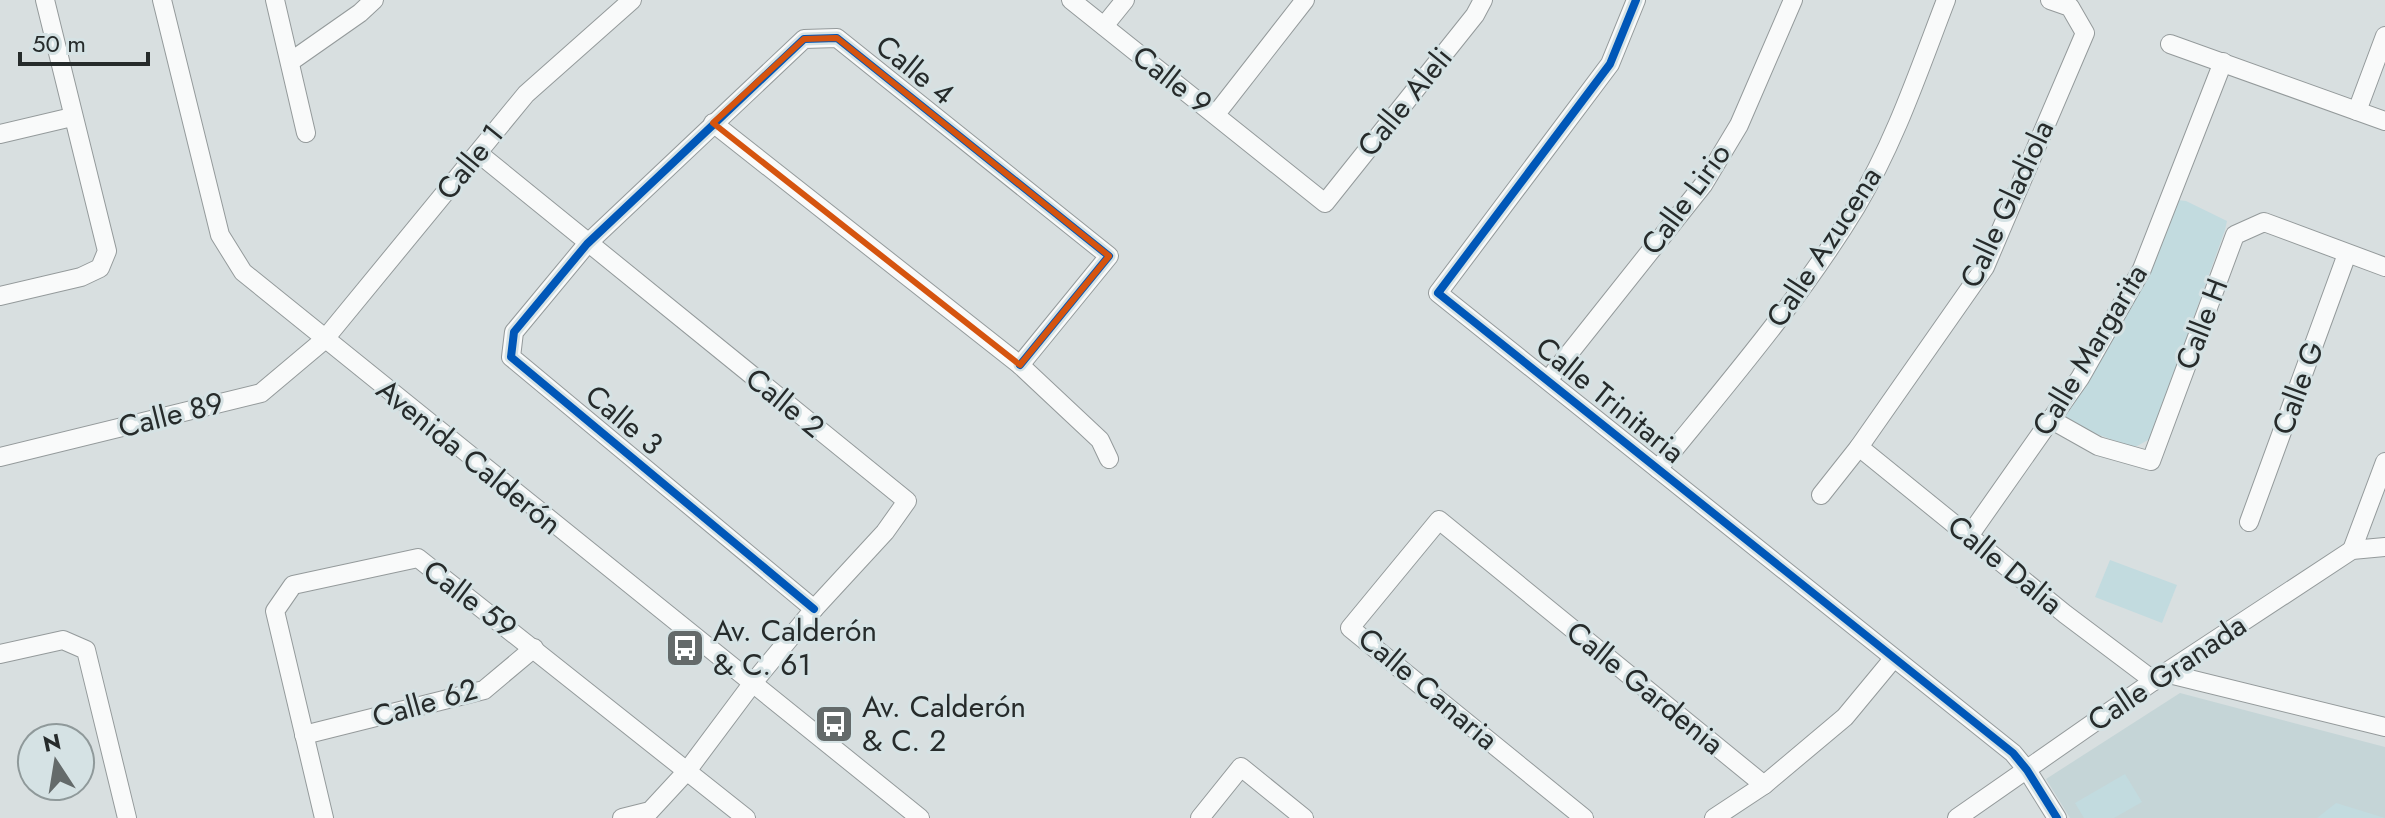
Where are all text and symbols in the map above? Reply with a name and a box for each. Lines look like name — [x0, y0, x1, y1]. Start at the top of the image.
scale bar — [20, 16, 148, 66]
street label: Calle 4 — [867, 24, 964, 115]
text: 50 m — [32, 26, 86, 61]
street label: Calle 9 — [1123, 35, 1221, 124]
street label: Calle Aleli — [1347, 38, 1462, 166]
street label: Calle Gladiola — [1949, 113, 2064, 295]
street label: Calle 1 — [426, 114, 514, 209]
street label: Calle Lirio — [1630, 134, 1741, 264]
street label: Calle Azucena — [1756, 158, 1892, 335]
street label: Calle Margarita — [2021, 256, 2158, 444]
street label: Calle H — [2164, 272, 2239, 376]
street label: Calle Trinitaria — [1527, 326, 1694, 473]
street label: Calle G — [2261, 335, 2334, 441]
street label: Calle 2 — [737, 357, 834, 448]
street label: Avenida Calderón — [368, 368, 571, 545]
street label: Calle 3 — [576, 374, 672, 465]
street label: Calle 89 — [114, 381, 228, 448]
street label: Calle Dalia — [1938, 505, 2072, 624]
street label: Calle 59 — [414, 549, 526, 648]
street label: Calle Granada — [2079, 604, 2255, 742]
place label: Av. Calderón & C. 61 — [713, 609, 877, 686]
street label: Calle Gardenia — [1557, 611, 1733, 765]
street label: Calle Canaria — [1349, 617, 1508, 760]
bus stop icon: Av. Calderón & C. 61 — [664, 627, 706, 669]
street label: Calle 62 — [367, 667, 483, 738]
place label: Av. Calderón & C. 2 — [862, 685, 1026, 762]
bus stop icon: Av. Calderón & C. 2 — [813, 703, 855, 745]
north arrow — [16, 722, 96, 802]
text: N — [40, 725, 64, 760]

